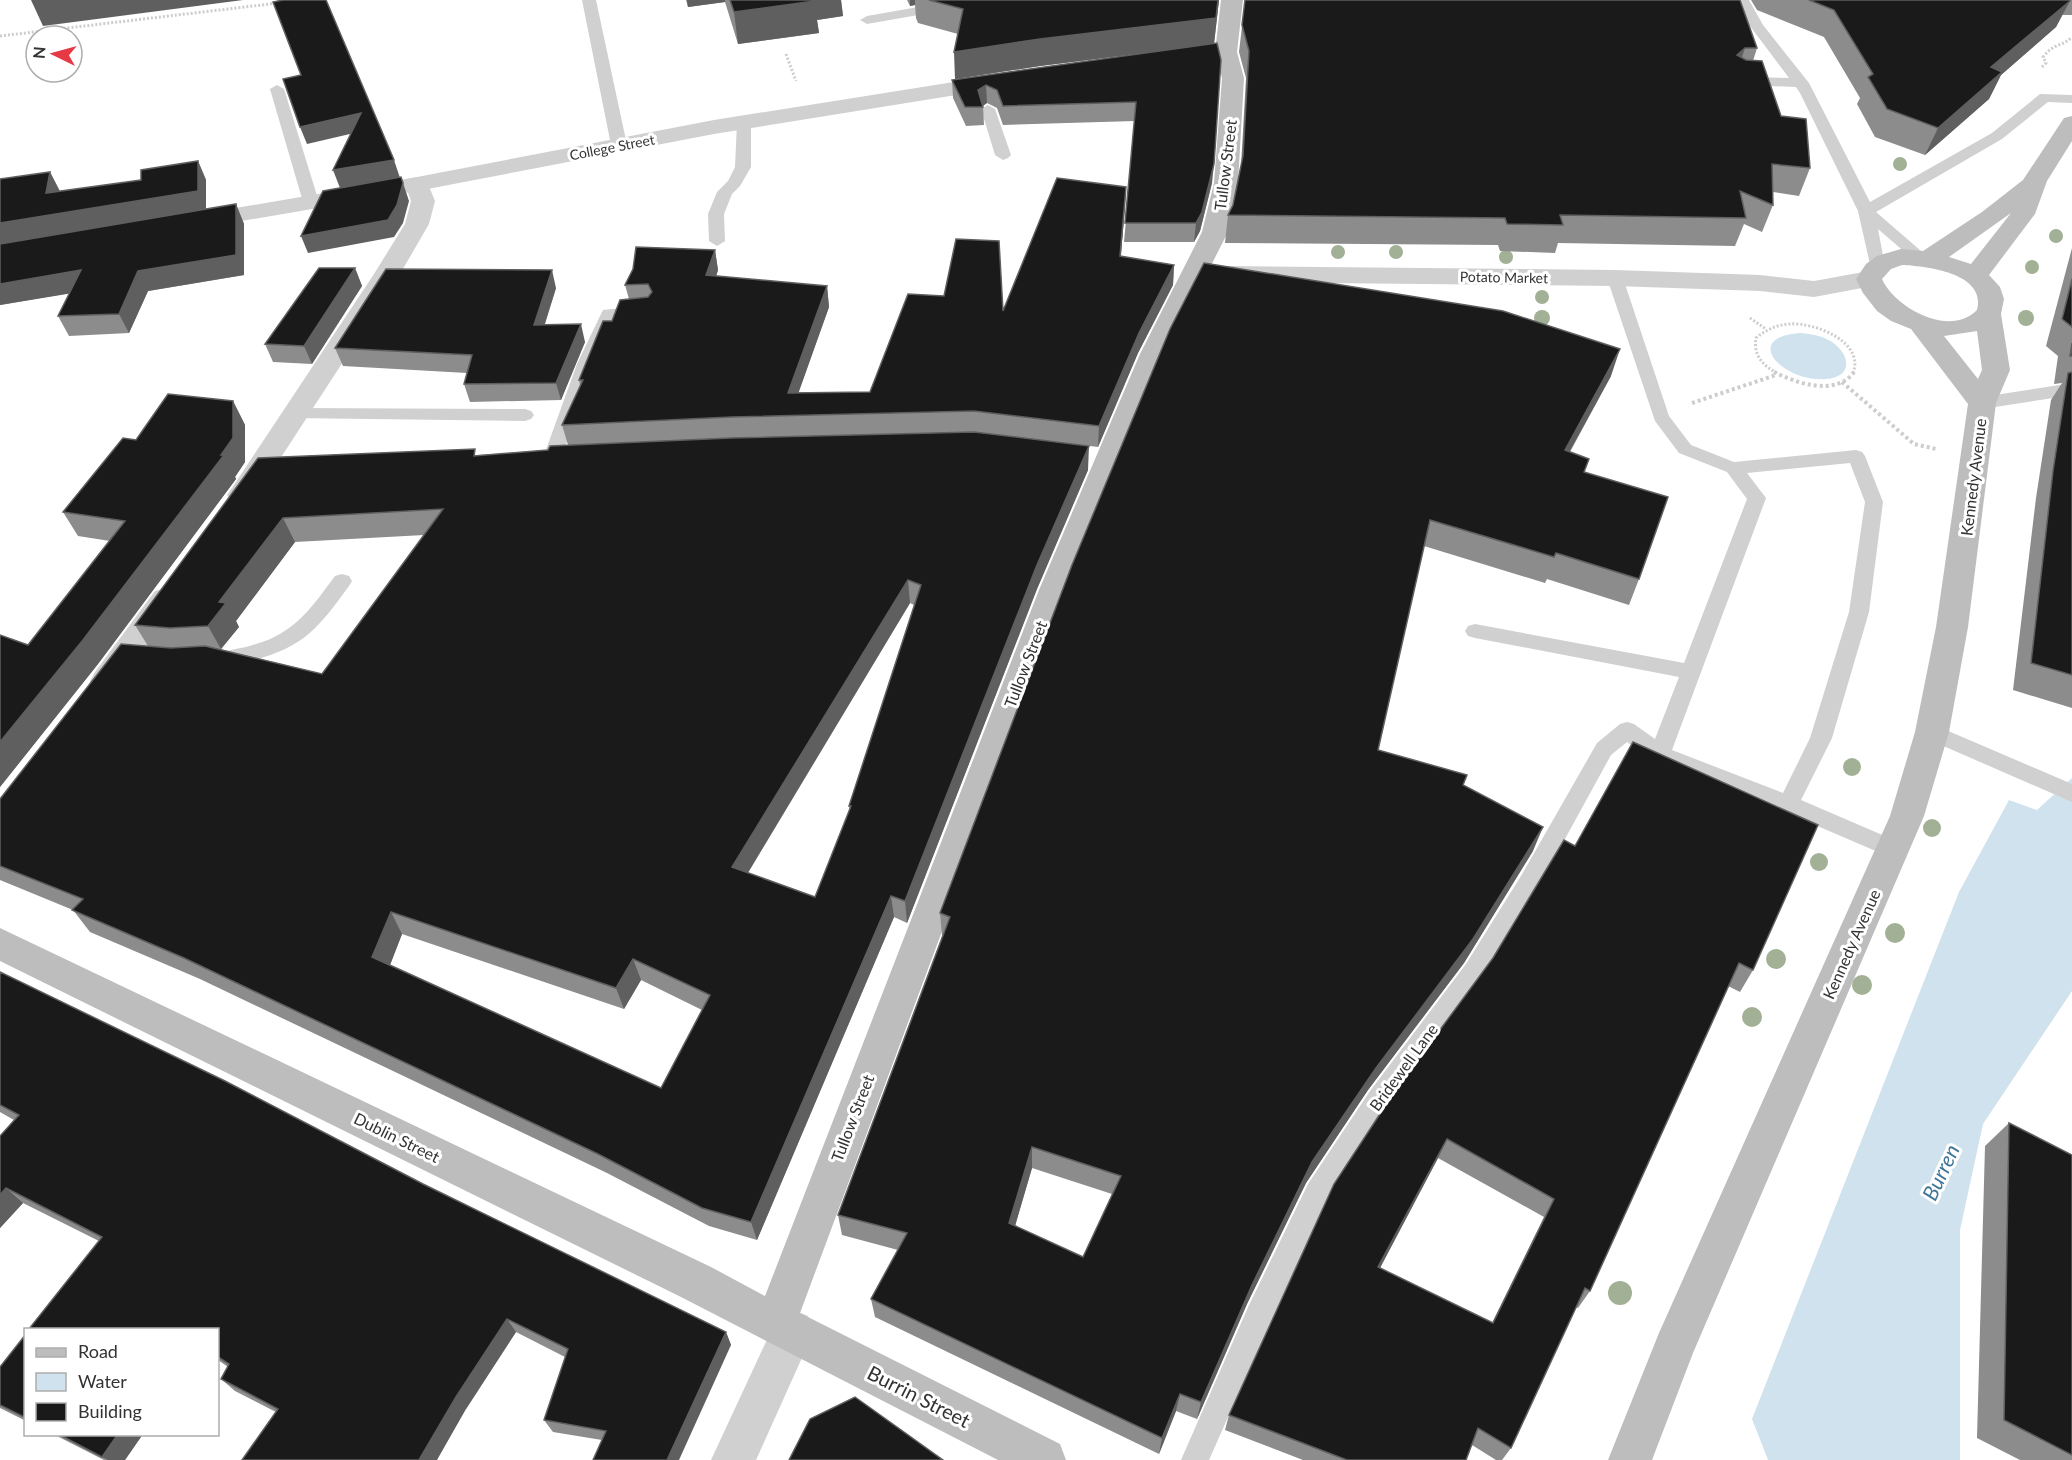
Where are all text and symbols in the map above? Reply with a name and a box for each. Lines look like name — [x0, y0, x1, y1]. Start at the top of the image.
north arrow — [24, 24, 84, 84]
text: N — [29, 46, 49, 60]
street label: Tullow Street — [1210, 118, 1240, 212]
street label: College Street — [568, 130, 656, 164]
street label: Potato Market — [1460, 268, 1548, 286]
street label: Kennedy Avenue — [1956, 417, 1990, 537]
street label: Tullow Street — [1000, 618, 1050, 710]
street label: Kennedy Avenue — [1818, 886, 1884, 1002]
street label: Bridewell Lane — [1365, 1020, 1441, 1114]
street label: Tullow Street — [827, 1072, 877, 1164]
street label: Dublin Street — [351, 1108, 443, 1166]
water label: Burren — [1916, 1140, 1964, 1204]
legend — [24, 1328, 219, 1436]
text: Road — [78, 1340, 118, 1362]
street label: Burrin Street — [864, 1360, 974, 1432]
text: Water — [78, 1370, 127, 1392]
text: Building — [78, 1400, 142, 1422]

